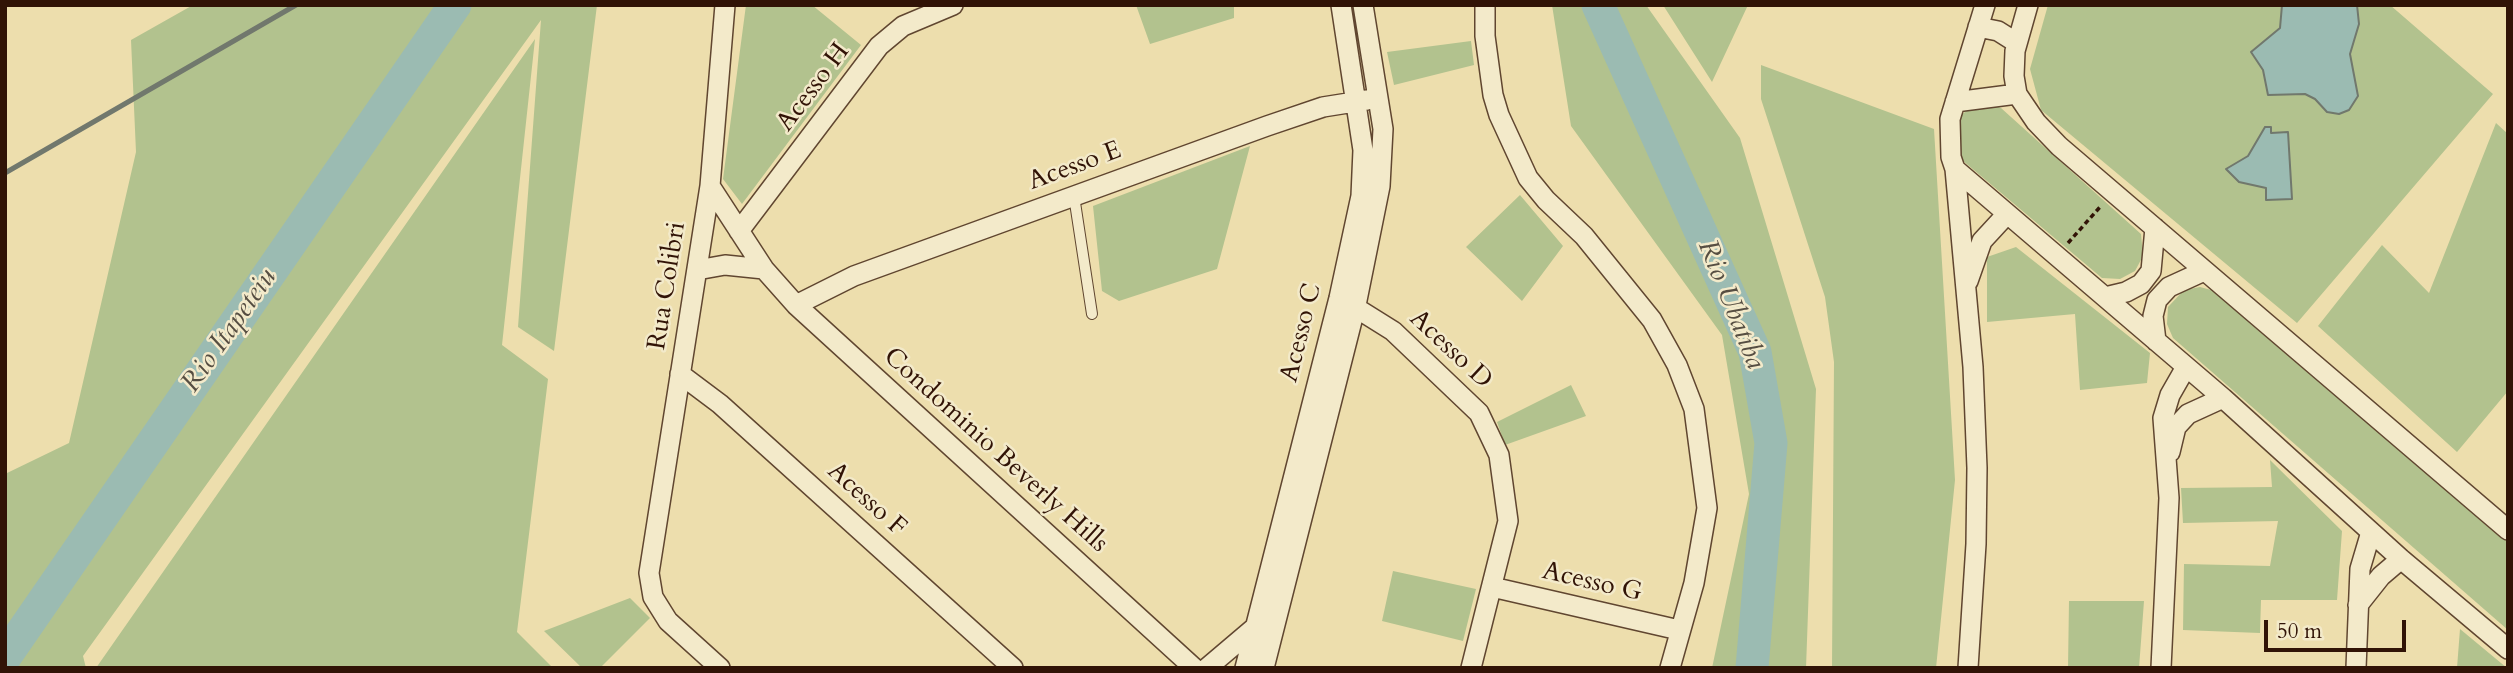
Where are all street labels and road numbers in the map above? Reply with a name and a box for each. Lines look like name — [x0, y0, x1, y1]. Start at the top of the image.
street label: Acesso H — [771, 38, 857, 138]
street label: Acesso E — [1024, 136, 1126, 198]
street label: Rua Colibri — [642, 220, 694, 352]
street label: Acesso C — [1275, 280, 1329, 386]
street label: Acesso D — [1402, 304, 1498, 396]
street label: Condominio Beverly Hills — [876, 342, 1114, 560]
street label: Acesso F — [820, 456, 912, 544]
street label: Acesso G — [1539, 556, 1645, 610]

